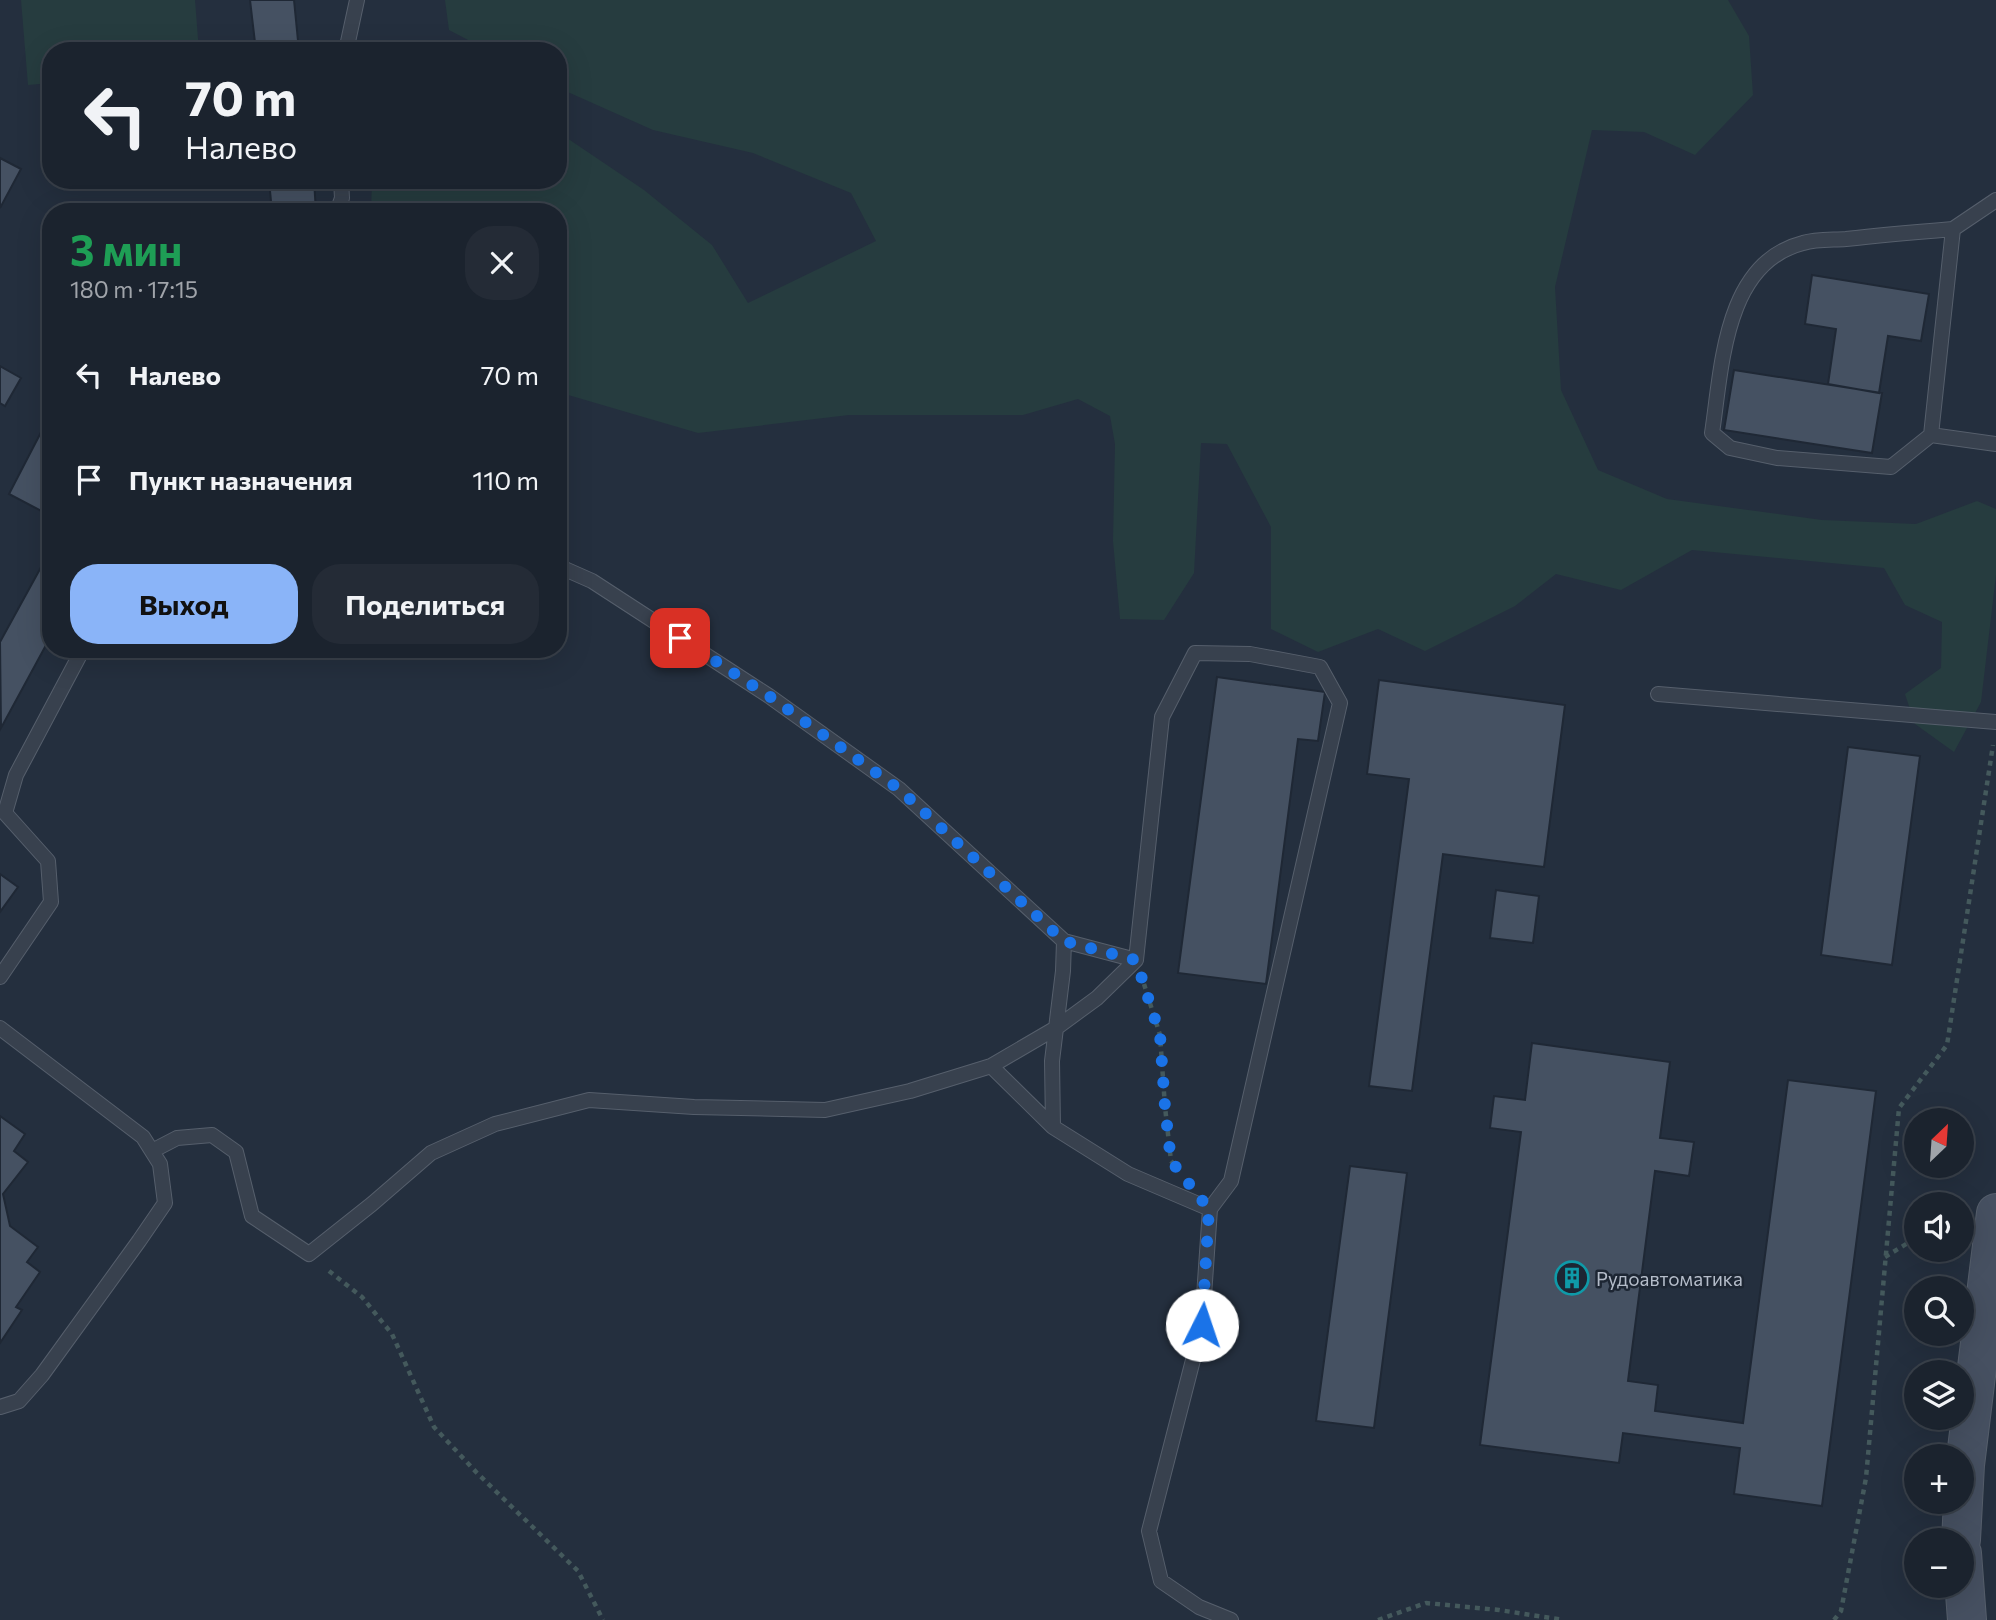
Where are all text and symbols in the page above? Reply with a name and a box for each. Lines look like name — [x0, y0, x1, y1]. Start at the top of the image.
text: 70 m — [185, 66, 296, 126]
icon: left — [70, 70, 161, 161]
text: Налево — [185, 126, 297, 166]
text: 3 мин — [70, 223, 182, 275]
button: close — [465, 226, 539, 300]
text: 180 m · 17:15 — [70, 275, 198, 303]
icon: left — [70, 356, 108, 394]
text: Налево — [129, 359, 221, 390]
text: 70 m — [481, 359, 539, 390]
icon: arrive — [70, 461, 108, 499]
text: Пункт назначения — [129, 464, 353, 495]
text: 110 m — [472, 464, 539, 495]
button: Выход — [70, 564, 298, 644]
button: Поделиться — [312, 564, 539, 644]
pin — [650, 608, 710, 668]
icon: arrive — [661, 619, 699, 657]
north arrow — [1904, 1108, 1974, 1178]
map controls — [1904, 1108, 1974, 1598]
button: sound — [1904, 1192, 1974, 1262]
building icon: Рудоавтоматика — [1553, 1259, 1591, 1297]
place label: Рудоавтоматика — [1596, 1267, 1743, 1290]
button: search — [1904, 1276, 1974, 1346]
position arrow — [1165, 1288, 1239, 1362]
button: layers — [1904, 1360, 1974, 1430]
button: + — [1904, 1444, 1974, 1514]
button: − — [1904, 1528, 1974, 1598]

